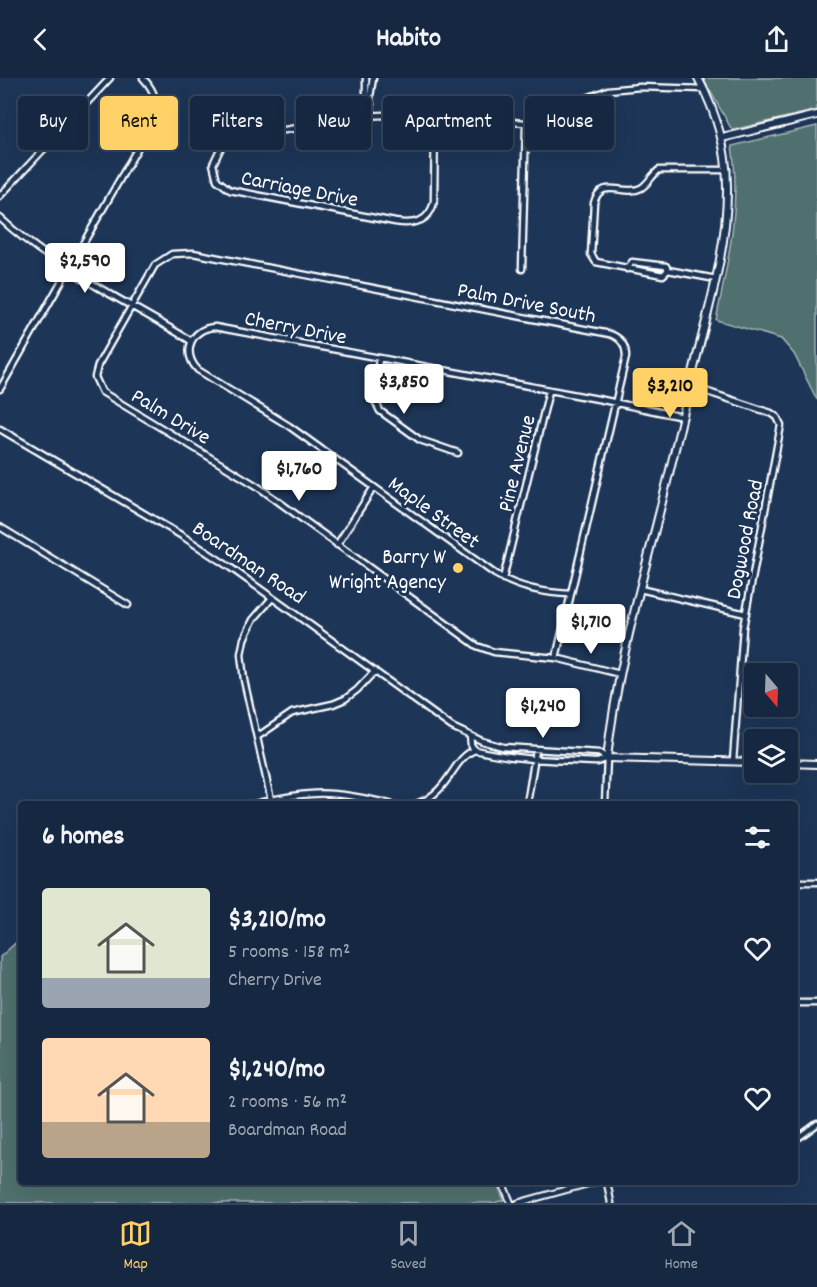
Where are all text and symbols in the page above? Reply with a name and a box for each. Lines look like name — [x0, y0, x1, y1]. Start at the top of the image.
text: Habito — [376, 20, 441, 59]
icon: back — [24, 23, 57, 56]
icon: share — [760, 23, 793, 56]
chip: Buy — [18, 96, 88, 150]
chip: Rent — [100, 96, 178, 150]
chip: Filters — [190, 96, 284, 150]
chip: New — [296, 96, 371, 150]
chip: Apartment — [383, 96, 513, 150]
chip: House — [525, 96, 614, 150]
street label: Carriage Drive — [238, 164, 361, 217]
pin: $2,590 — [36, 243, 134, 294]
text: $2,590 — [59, 248, 111, 276]
street label: Palm Drive South — [455, 276, 598, 333]
street label: Cherry Drive — [242, 304, 349, 355]
pin: $3,850 — [355, 364, 453, 415]
pin: $3,210 — [621, 368, 719, 419]
text: $3,850 — [379, 369, 430, 397]
text: $3,210 — [647, 373, 693, 401]
street label: Palm Drive — [124, 382, 216, 454]
street label: Pine Avenue — [491, 412, 545, 516]
pin: $1,760 — [250, 451, 348, 502]
text: $1,760 — [276, 456, 322, 484]
street label: Maple Street — [381, 470, 485, 558]
street label: Dogwood Road — [720, 477, 773, 602]
street label: Boardman Road — [185, 514, 311, 613]
place label: Barry W Wright Agency — [329, 543, 447, 599]
marker: Barry W Wright Agency — [451, 561, 465, 575]
pin: $1,710 — [542, 604, 640, 655]
text: $1,710 — [570, 609, 612, 637]
north arrow — [744, 663, 798, 717]
map controls — [744, 663, 798, 783]
pin: $1,240 — [494, 688, 592, 739]
text: $1,240 — [520, 693, 566, 721]
button: layers — [744, 729, 798, 783]
text: 6 homes — [42, 819, 124, 856]
icon: filters — [741, 821, 774, 854]
text: $3,210/mo — [228, 902, 326, 939]
icon: home — [90, 912, 162, 984]
icon: heart — [741, 932, 774, 965]
text: 5 rooms · 158 m² — [228, 939, 350, 967]
text: Cherry Drive — [228, 967, 322, 995]
text: $1,240/mo — [228, 1052, 325, 1089]
icon: home — [90, 1062, 162, 1134]
icon: heart — [741, 1082, 774, 1115]
text: 2 rooms · 56 m² — [228, 1089, 347, 1117]
text: Boardman Road — [228, 1117, 347, 1145]
tab: Map — [119, 1217, 152, 1276]
tab: Saved — [390, 1217, 426, 1276]
tab: Home — [664, 1217, 698, 1276]

